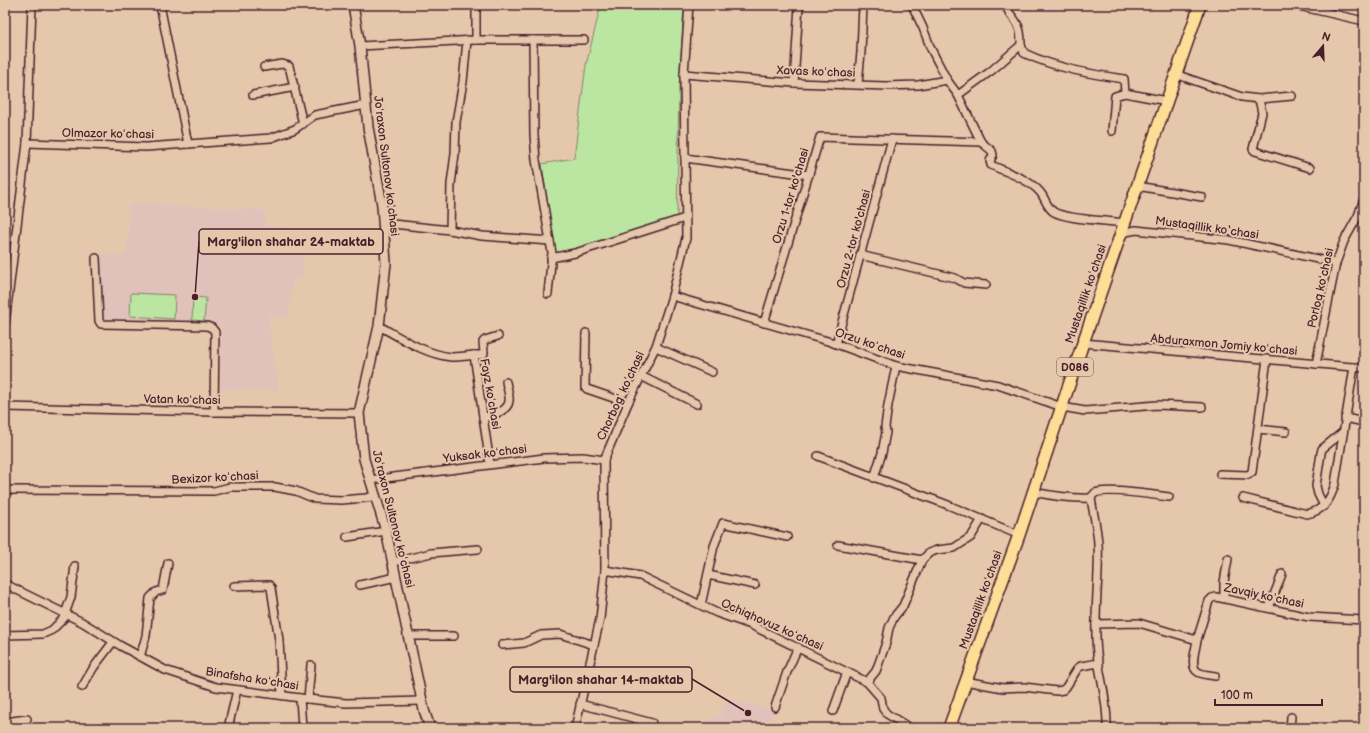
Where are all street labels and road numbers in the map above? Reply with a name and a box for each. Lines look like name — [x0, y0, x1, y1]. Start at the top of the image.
street label: Xavas koʻchasi — [775, 63, 856, 81]
street label: Joʻraxon Sultonov koʻchasi — [370, 95, 402, 237]
street label: Olmazor koʻchasi — [62, 126, 154, 142]
street label: Orzu 1-tor ko'chasi — [769, 146, 813, 246]
street label: Orzu 2-tor ko'chasi — [834, 188, 874, 290]
street label: Mustaqillik ko‘chasi — [1154, 213, 1260, 243]
street label: Mustaqillik koʻchasi — [1062, 242, 1110, 346]
street label: Porloq koʻchasi — [1305, 246, 1338, 329]
street label: Orzu koʻchasi — [833, 325, 907, 363]
street label: Abduraxmon Jomiy koʻchasi — [1150, 331, 1298, 359]
street label: Chorbogʻ koʻchasi — [594, 349, 648, 443]
street label: Fayz koʻchasi — [476, 357, 504, 431]
road number: D086 — [1057, 358, 1093, 376]
street label: Vatan koʻchasi — [143, 392, 221, 408]
street label: Yuksak koʻchasi — [441, 441, 528, 467]
street label: Joʻraxon Sultonov koʻchasi — [369, 449, 417, 589]
street label: Bexizor koʻchasi — [171, 468, 259, 488]
street label: Mustaqillik koʻchasi — [956, 548, 1006, 651]
street label: Zavqiy koʻchasi — [1222, 580, 1305, 612]
street label: Ochiqhovuz koʻchasi — [719, 596, 826, 654]
street label: Binafsha koʻchasi — [204, 664, 300, 694]

